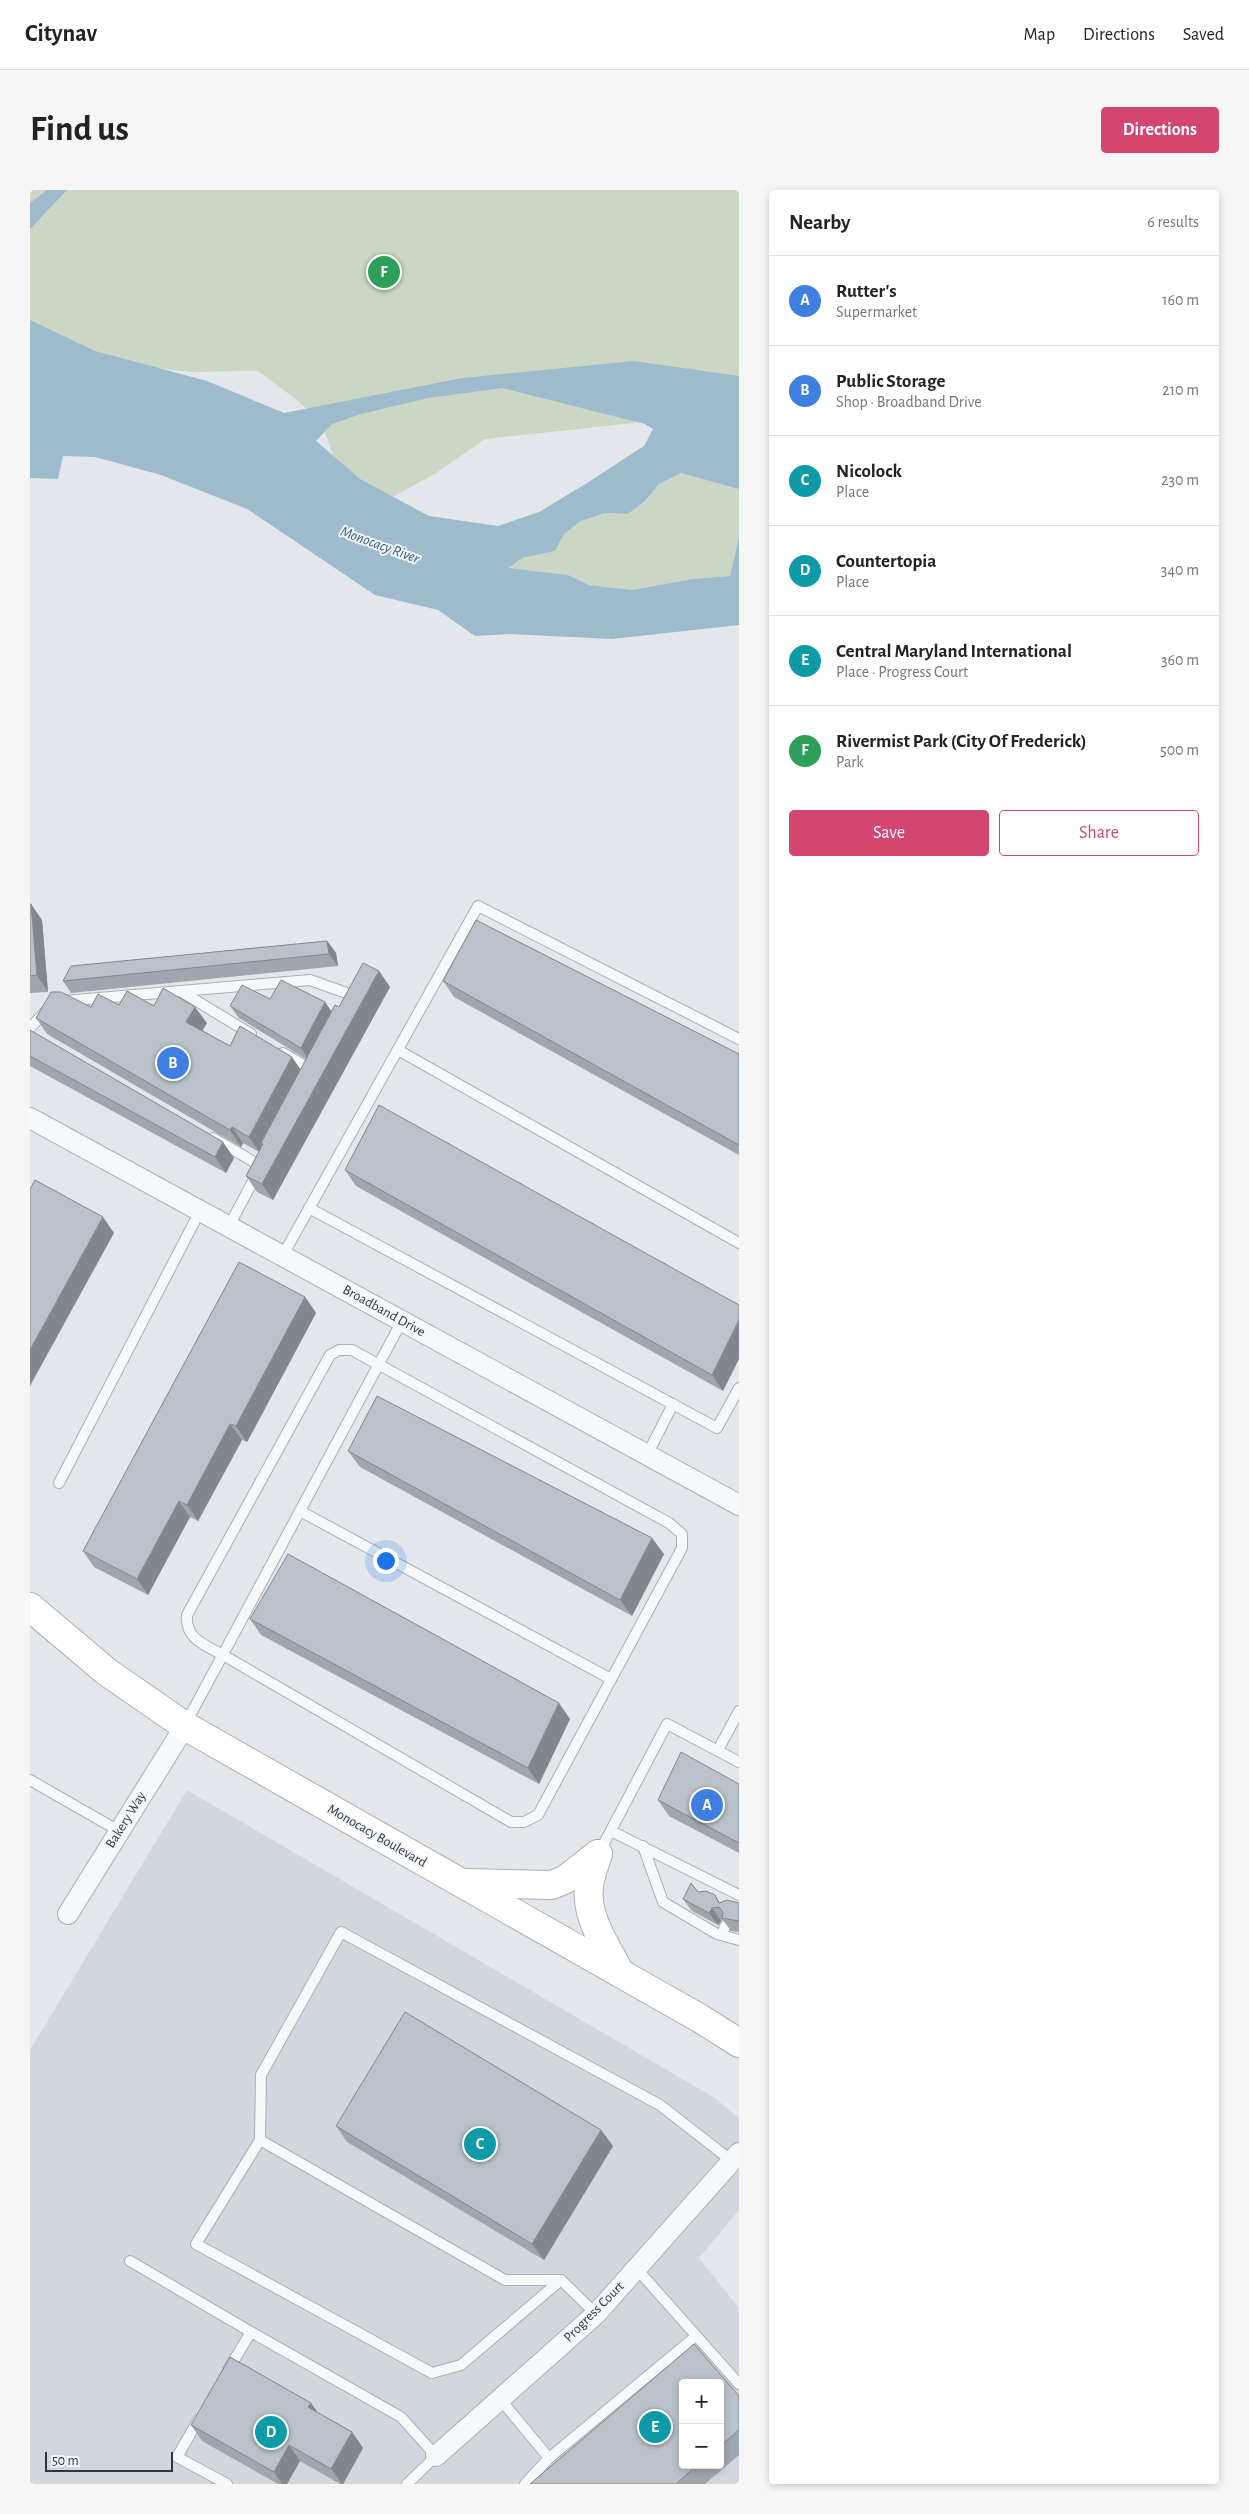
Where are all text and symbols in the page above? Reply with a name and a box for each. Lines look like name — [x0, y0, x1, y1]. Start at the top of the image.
text: Citynav — [25, 22, 97, 46]
text: Map — [1024, 26, 1055, 44]
text: Directions — [1083, 26, 1155, 44]
text: Saved — [1183, 26, 1224, 44]
button: Directions — [1101, 107, 1219, 153]
text: Find us — [30, 112, 129, 147]
text: Nearby — [789, 212, 850, 233]
text: 6 results — [1147, 214, 1199, 230]
pin: F — [368, 253, 400, 291]
text: Rutter's — [836, 282, 897, 301]
text: A — [800, 292, 810, 308]
text: 160 m — [1162, 292, 1199, 308]
text: Supermarket — [836, 304, 917, 320]
text: Public Storage — [836, 372, 945, 391]
text: B — [800, 382, 810, 398]
text: 210 m — [1162, 382, 1199, 398]
text: Shop · Broadband Drive — [836, 394, 982, 410]
text: Nicolock — [836, 462, 902, 481]
text: C — [801, 472, 809, 488]
text: 230 m — [1161, 472, 1199, 488]
text: Place — [836, 484, 869, 500]
water label: Monocacy River — [338, 524, 423, 567]
text: Countertopia — [836, 552, 936, 571]
text: D — [800, 562, 810, 578]
text: 340 m — [1161, 562, 1199, 578]
text: Place — [836, 574, 869, 590]
text: Central Maryland International — [836, 642, 1072, 661]
text: E — [801, 652, 809, 668]
text: 360 m — [1161, 652, 1199, 668]
text: Place · Progress Court — [836, 664, 968, 680]
text: Rivermist Park (City Of Frederick) — [836, 732, 1087, 751]
text: F — [801, 742, 809, 758]
text: 500 m — [1160, 742, 1199, 758]
text: Park — [836, 754, 864, 770]
button: Save — [789, 810, 989, 856]
button: Share — [999, 810, 1199, 856]
pin: B — [157, 1044, 189, 1082]
street label: Broadband Drive — [340, 1283, 428, 1339]
your location — [373, 1548, 399, 1574]
pin: A — [691, 1786, 723, 1824]
street label: Bakery Way — [103, 1789, 149, 1851]
street label: Monocacy Boulevard — [325, 1802, 429, 1870]
pin: C — [464, 2125, 496, 2163]
street label: Progress Court — [561, 2279, 627, 2345]
map controls — [679, 2379, 724, 2469]
button: + — [679, 2379, 724, 2424]
pin: E — [639, 2408, 671, 2446]
pin: D — [255, 2413, 287, 2451]
button: − — [679, 2424, 724, 2469]
scale bar — [45, 2449, 172, 2472]
text: 50 m — [52, 2454, 79, 2468]

